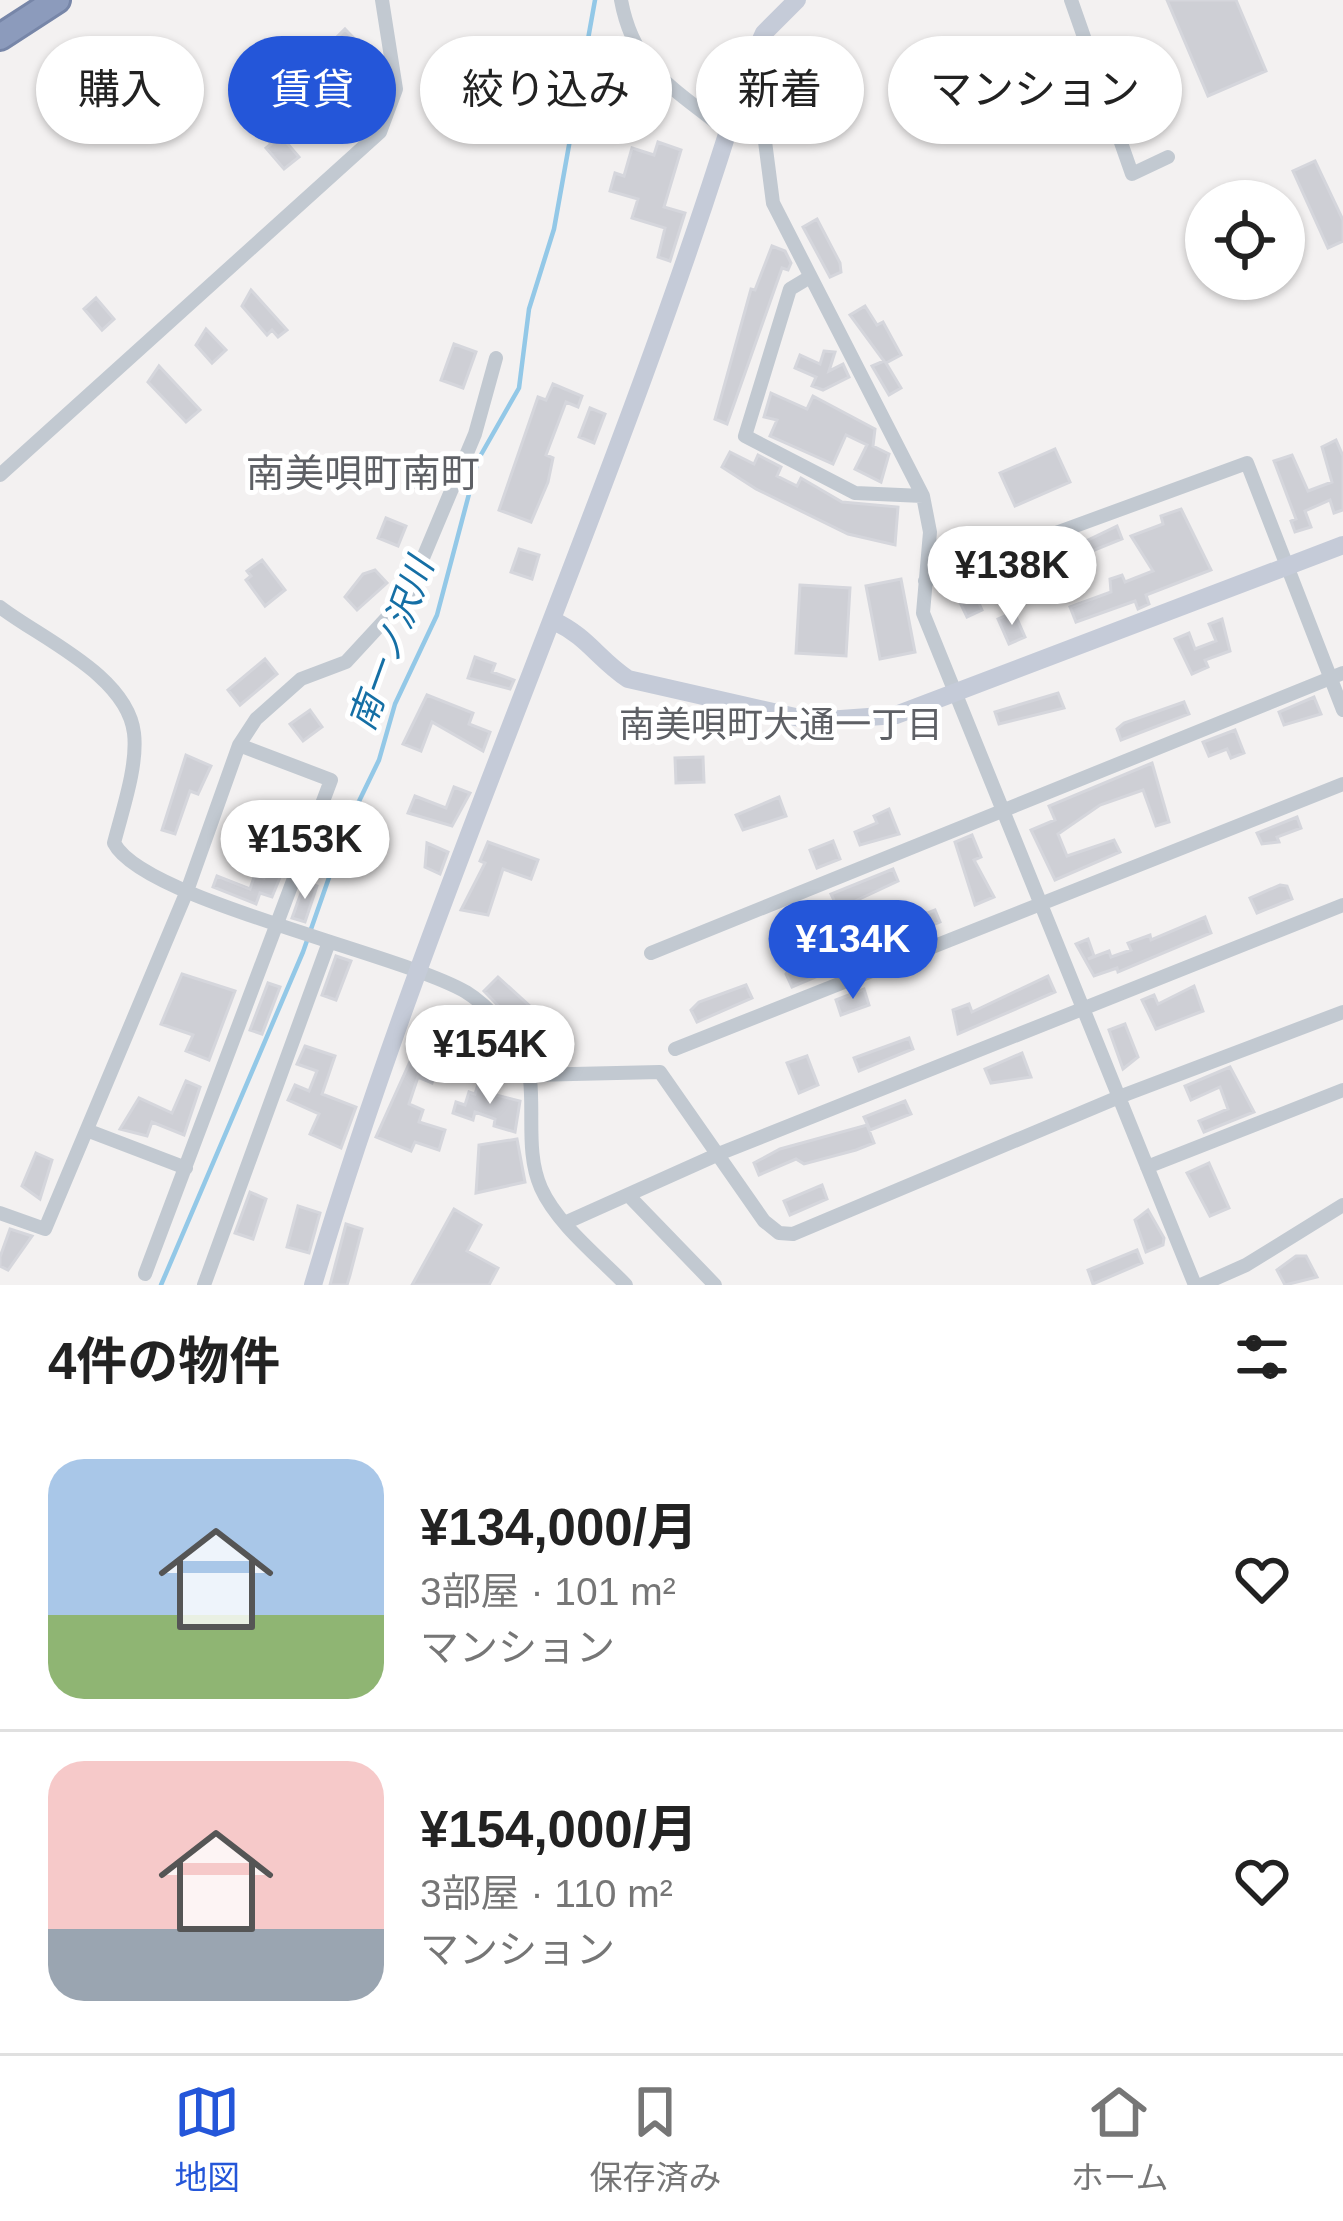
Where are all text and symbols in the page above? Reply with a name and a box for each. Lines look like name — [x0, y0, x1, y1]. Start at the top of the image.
chip: 購入 — [36, 36, 204, 144]
chip: 賃貸 — [228, 36, 396, 144]
chip: 絞り込み — [420, 36, 672, 144]
chip: 新着 — [696, 36, 864, 144]
chip: マンション — [888, 36, 1182, 144]
map controls — [1185, 180, 1305, 300]
button: locate — [1185, 180, 1305, 300]
district label: 南美唄町南町 — [246, 452, 480, 495]
pin: ¥138K — [928, 526, 1096, 628]
text: ¥138K — [955, 543, 1069, 586]
water label: 南一ノ沢川 — [341, 549, 442, 736]
district label: 南美唄町大通一丁目 — [619, 704, 943, 745]
pin: ¥153K — [221, 800, 389, 902]
text: ¥153K — [248, 817, 362, 860]
pin: ¥134K — [769, 900, 937, 1002]
text: ¥134K — [796, 917, 910, 960]
pin: ¥154K — [406, 1005, 574, 1107]
text: ¥154K — [433, 1022, 547, 1065]
icon: filters — [1229, 1324, 1295, 1390]
text: 4件の物件 — [48, 1333, 280, 1390]
text: ¥134,000/月 — [420, 1499, 698, 1556]
icon: home — [144, 1507, 288, 1651]
icon: heart — [1229, 1546, 1295, 1612]
text: 3部屋 · 101 m² — [420, 1570, 676, 1613]
text: マンション — [420, 1626, 615, 1669]
text: ¥154,000/月 — [420, 1801, 698, 1858]
icon: home — [144, 1809, 288, 1953]
icon: heart — [1229, 1848, 1295, 1914]
text: 3部屋 · 110 m² — [420, 1872, 673, 1915]
text: マンション — [420, 1928, 615, 1971]
tab: 地図 — [174, 2079, 240, 2199]
tab: 保存済み — [589, 2079, 721, 2199]
tab: ホーム — [1070, 2079, 1168, 2199]

